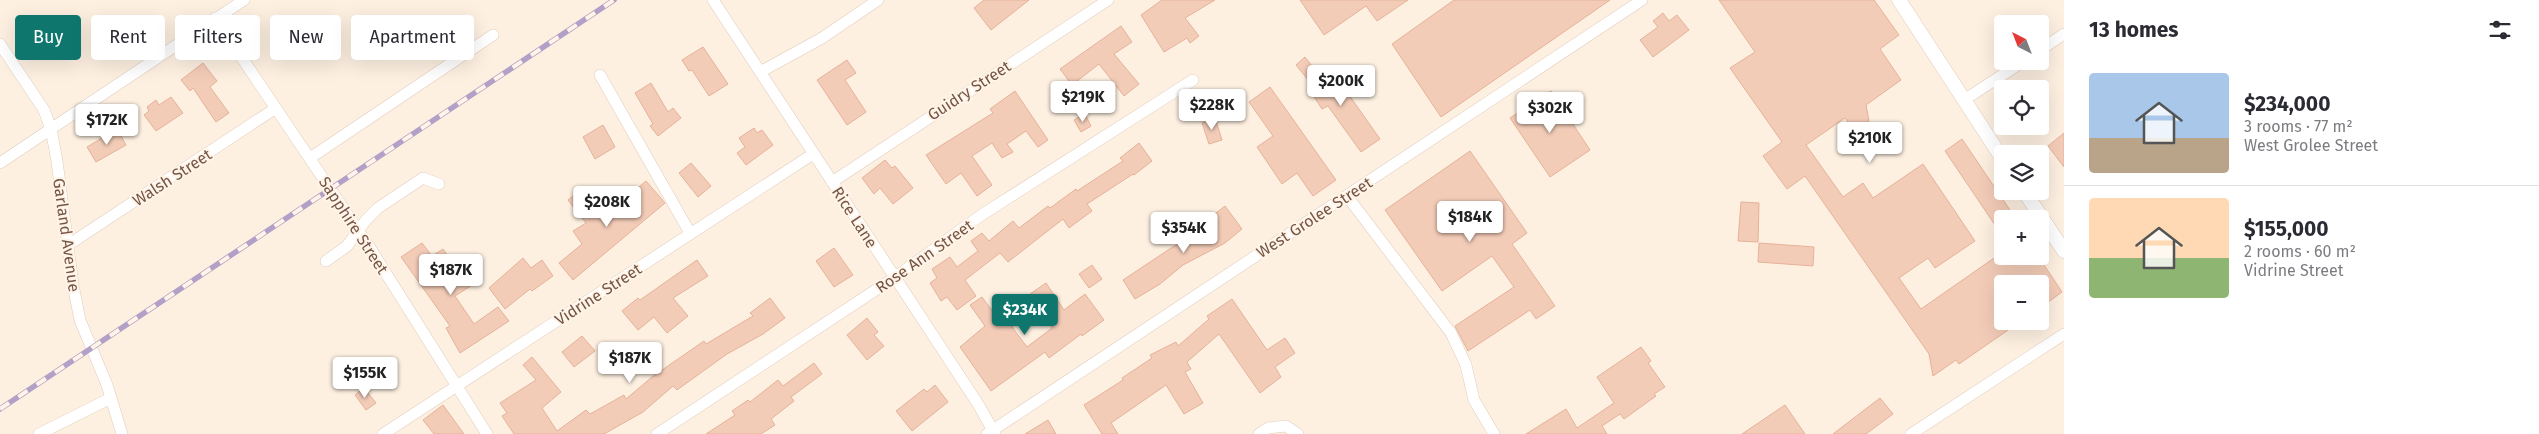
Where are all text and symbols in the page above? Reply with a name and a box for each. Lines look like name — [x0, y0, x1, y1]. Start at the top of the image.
chip: Buy — [15, 15, 81, 60]
chip: Rent — [91, 15, 165, 60]
chip: Filters — [175, 15, 260, 60]
chip: New — [270, 15, 341, 60]
chip: Apartment — [351, 15, 474, 60]
north arrow — [1994, 15, 2049, 70]
map controls — [1994, 15, 2049, 330]
icon: filters — [2486, 16, 2514, 44]
text: 13 homes — [2089, 17, 2179, 43]
street label: Guidry Street — [924, 56, 1015, 124]
pin: $200K — [1306, 64, 1376, 107]
text: $200K — [1318, 71, 1364, 90]
pin: $219K — [1048, 80, 1118, 123]
button: locate — [1994, 80, 2049, 135]
text: $219K — [1061, 87, 1105, 106]
pin: $228K — [1177, 88, 1247, 131]
text: $234,000 — [2244, 91, 2330, 117]
pin: $302K — [1515, 92, 1585, 134]
icon: home — [2129, 93, 2189, 153]
text: $228K — [1190, 95, 1234, 114]
text: $302K — [1528, 98, 1572, 117]
pin: $172K — [72, 104, 142, 146]
text: $172K — [86, 110, 128, 129]
text: 3 rooms · 77 m² — [2244, 117, 2353, 136]
pin: $210K — [1835, 121, 1905, 164]
text: $210K — [1848, 128, 1892, 147]
text: West Grolee Street — [2244, 136, 2378, 155]
street label: Walsh Street — [129, 145, 216, 210]
button: layers — [1994, 145, 2049, 200]
street label: Sapphire Street — [315, 173, 392, 278]
street label: West Grolee Street — [1253, 173, 1376, 262]
street label: Garland Avenue — [49, 177, 84, 293]
street label: Rice Lane — [828, 183, 881, 251]
pin: $208K — [572, 186, 642, 228]
text: $208K — [584, 192, 630, 211]
pin: $184K — [1435, 200, 1505, 243]
text: $184K — [1448, 207, 1492, 226]
button: + — [1994, 210, 2049, 265]
pin: $354K — [1149, 212, 1219, 254]
street label: Rose Ann Street — [872, 216, 977, 297]
text: $155,000 — [2244, 216, 2329, 242]
text: $354K — [1162, 218, 1206, 237]
icon: home — [2129, 218, 2189, 278]
text: 2 rooms · 60 m² — [2244, 242, 2356, 261]
pin: $187K — [416, 254, 486, 296]
street label: Vidrine Street — [551, 259, 645, 329]
text: $187K — [430, 260, 472, 279]
text: Vidrine Street — [2244, 261, 2343, 280]
button: − — [1994, 275, 2049, 330]
pin: $234K — [990, 294, 1060, 336]
text: $234K — [1003, 300, 1047, 319]
pin: $187K — [595, 342, 665, 384]
text: $187K — [609, 348, 651, 367]
pin: $155K — [330, 356, 400, 399]
text: $155K — [344, 363, 386, 382]

